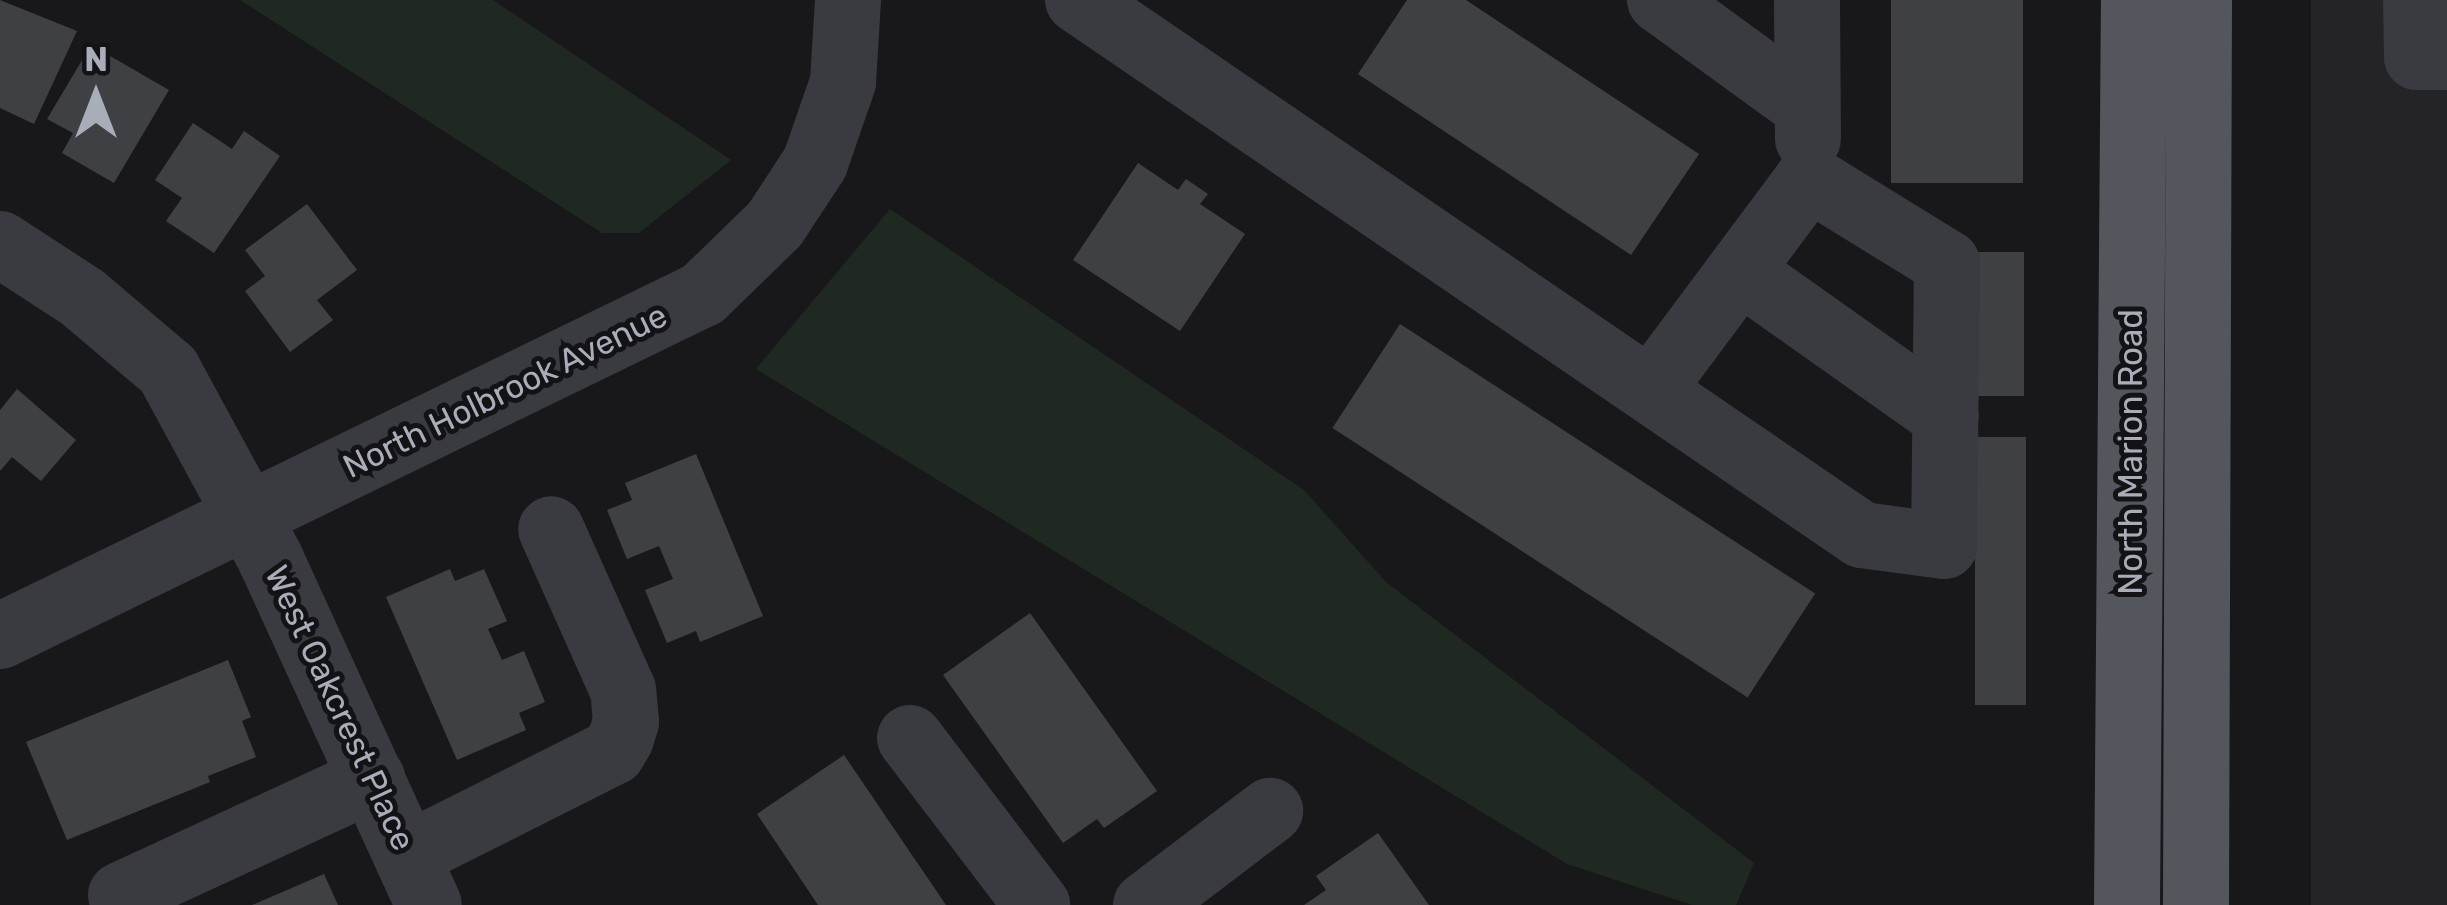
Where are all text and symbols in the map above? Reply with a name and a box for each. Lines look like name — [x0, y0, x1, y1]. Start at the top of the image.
north arrow — [36, 36, 156, 156]
text: N — [84, 40, 108, 79]
street label: North Holbrook Avenue — [336, 295, 674, 487]
street label: North Marion Road — [2111, 309, 2151, 595]
street label: West Oakcrest Place — [257, 559, 423, 857]

